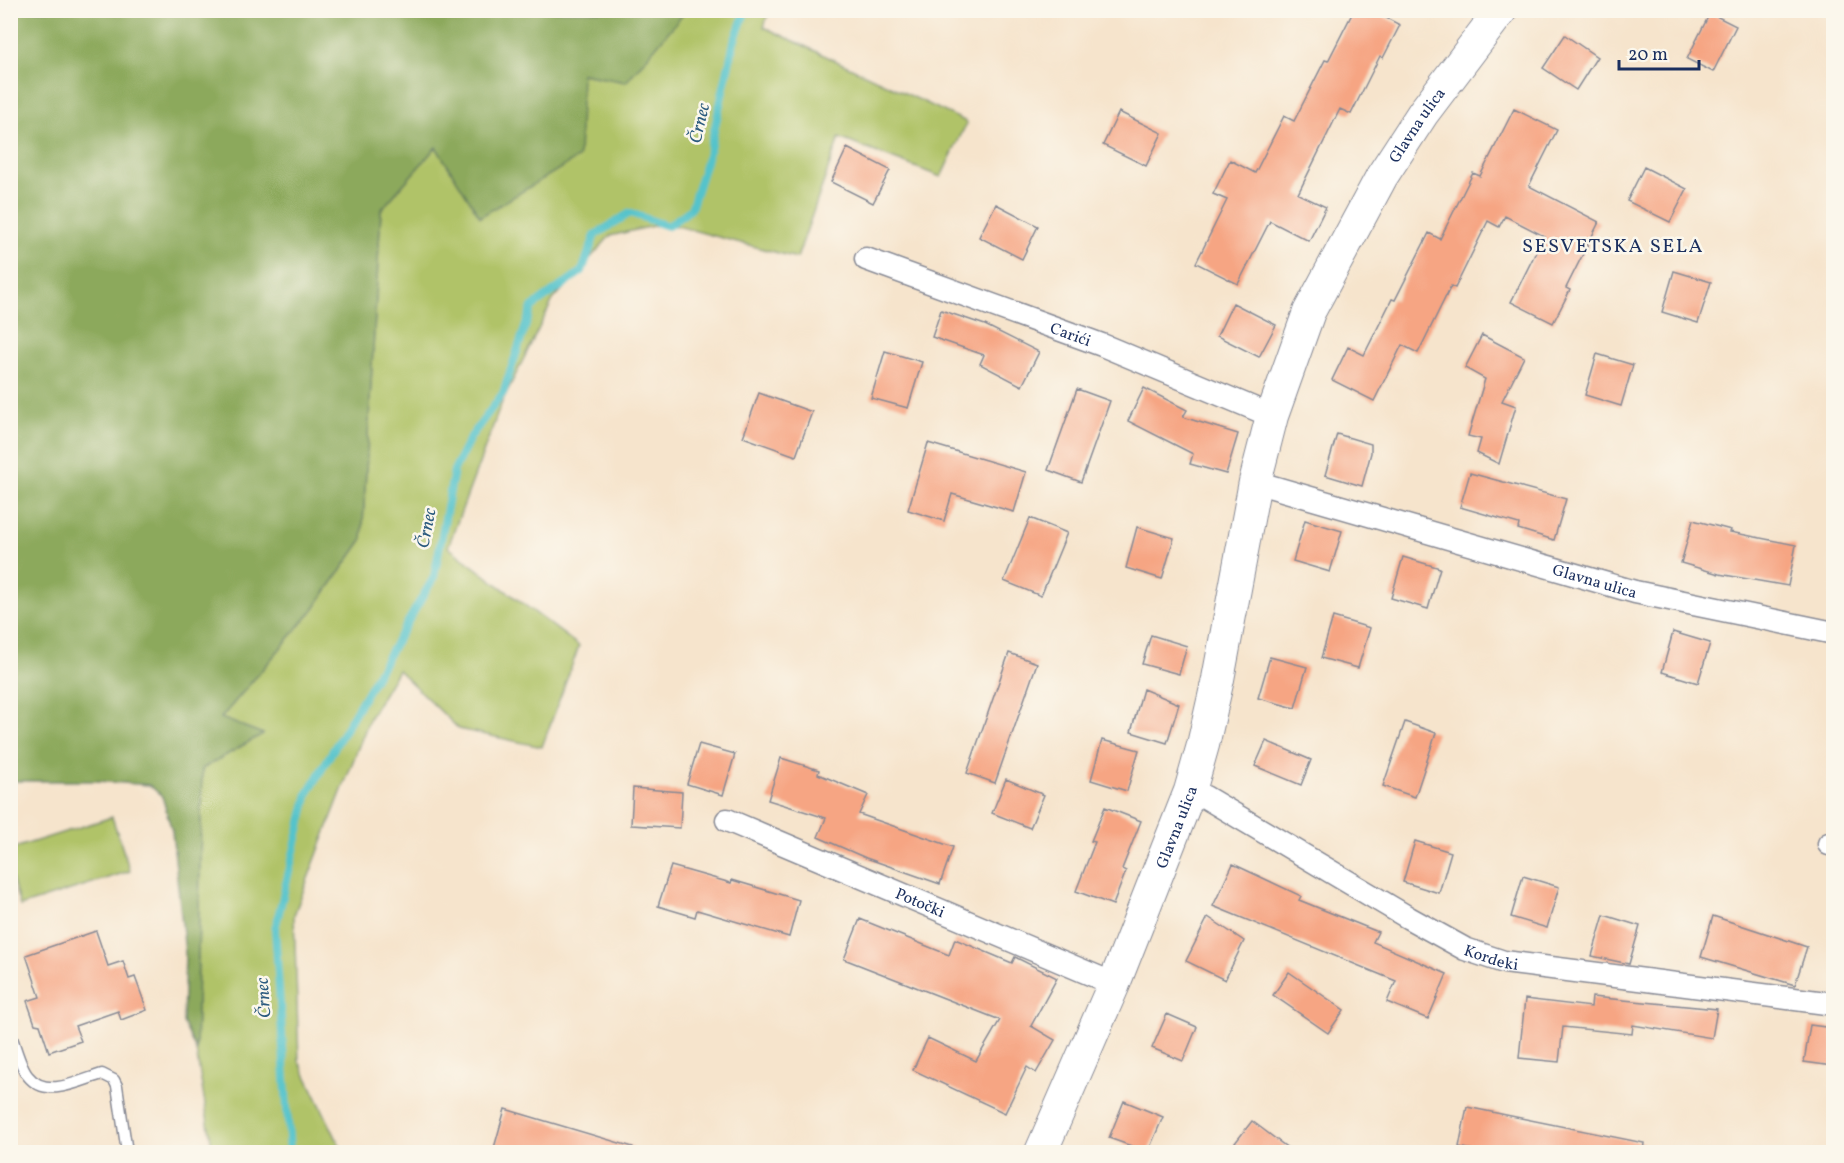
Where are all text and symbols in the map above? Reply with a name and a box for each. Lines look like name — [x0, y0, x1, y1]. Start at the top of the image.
scale bar — [1619, 33, 1698, 71]
text: 20 m — [1628, 43, 1668, 68]
street label: Glavna ulica — [1384, 84, 1451, 168]
water label: Črnec — [684, 100, 717, 146]
district label: SESVETSKA SELA — [1522, 233, 1704, 261]
street label: Carići — [1047, 318, 1094, 353]
water label: Črnec — [411, 506, 444, 551]
street label: Glavna ulica — [1550, 560, 1639, 605]
street label: Glavna ulica — [1152, 784, 1204, 872]
street label: Potočki — [891, 884, 948, 924]
street label: Kordeki — [1461, 940, 1520, 977]
water label: Črnec — [251, 976, 278, 1019]

